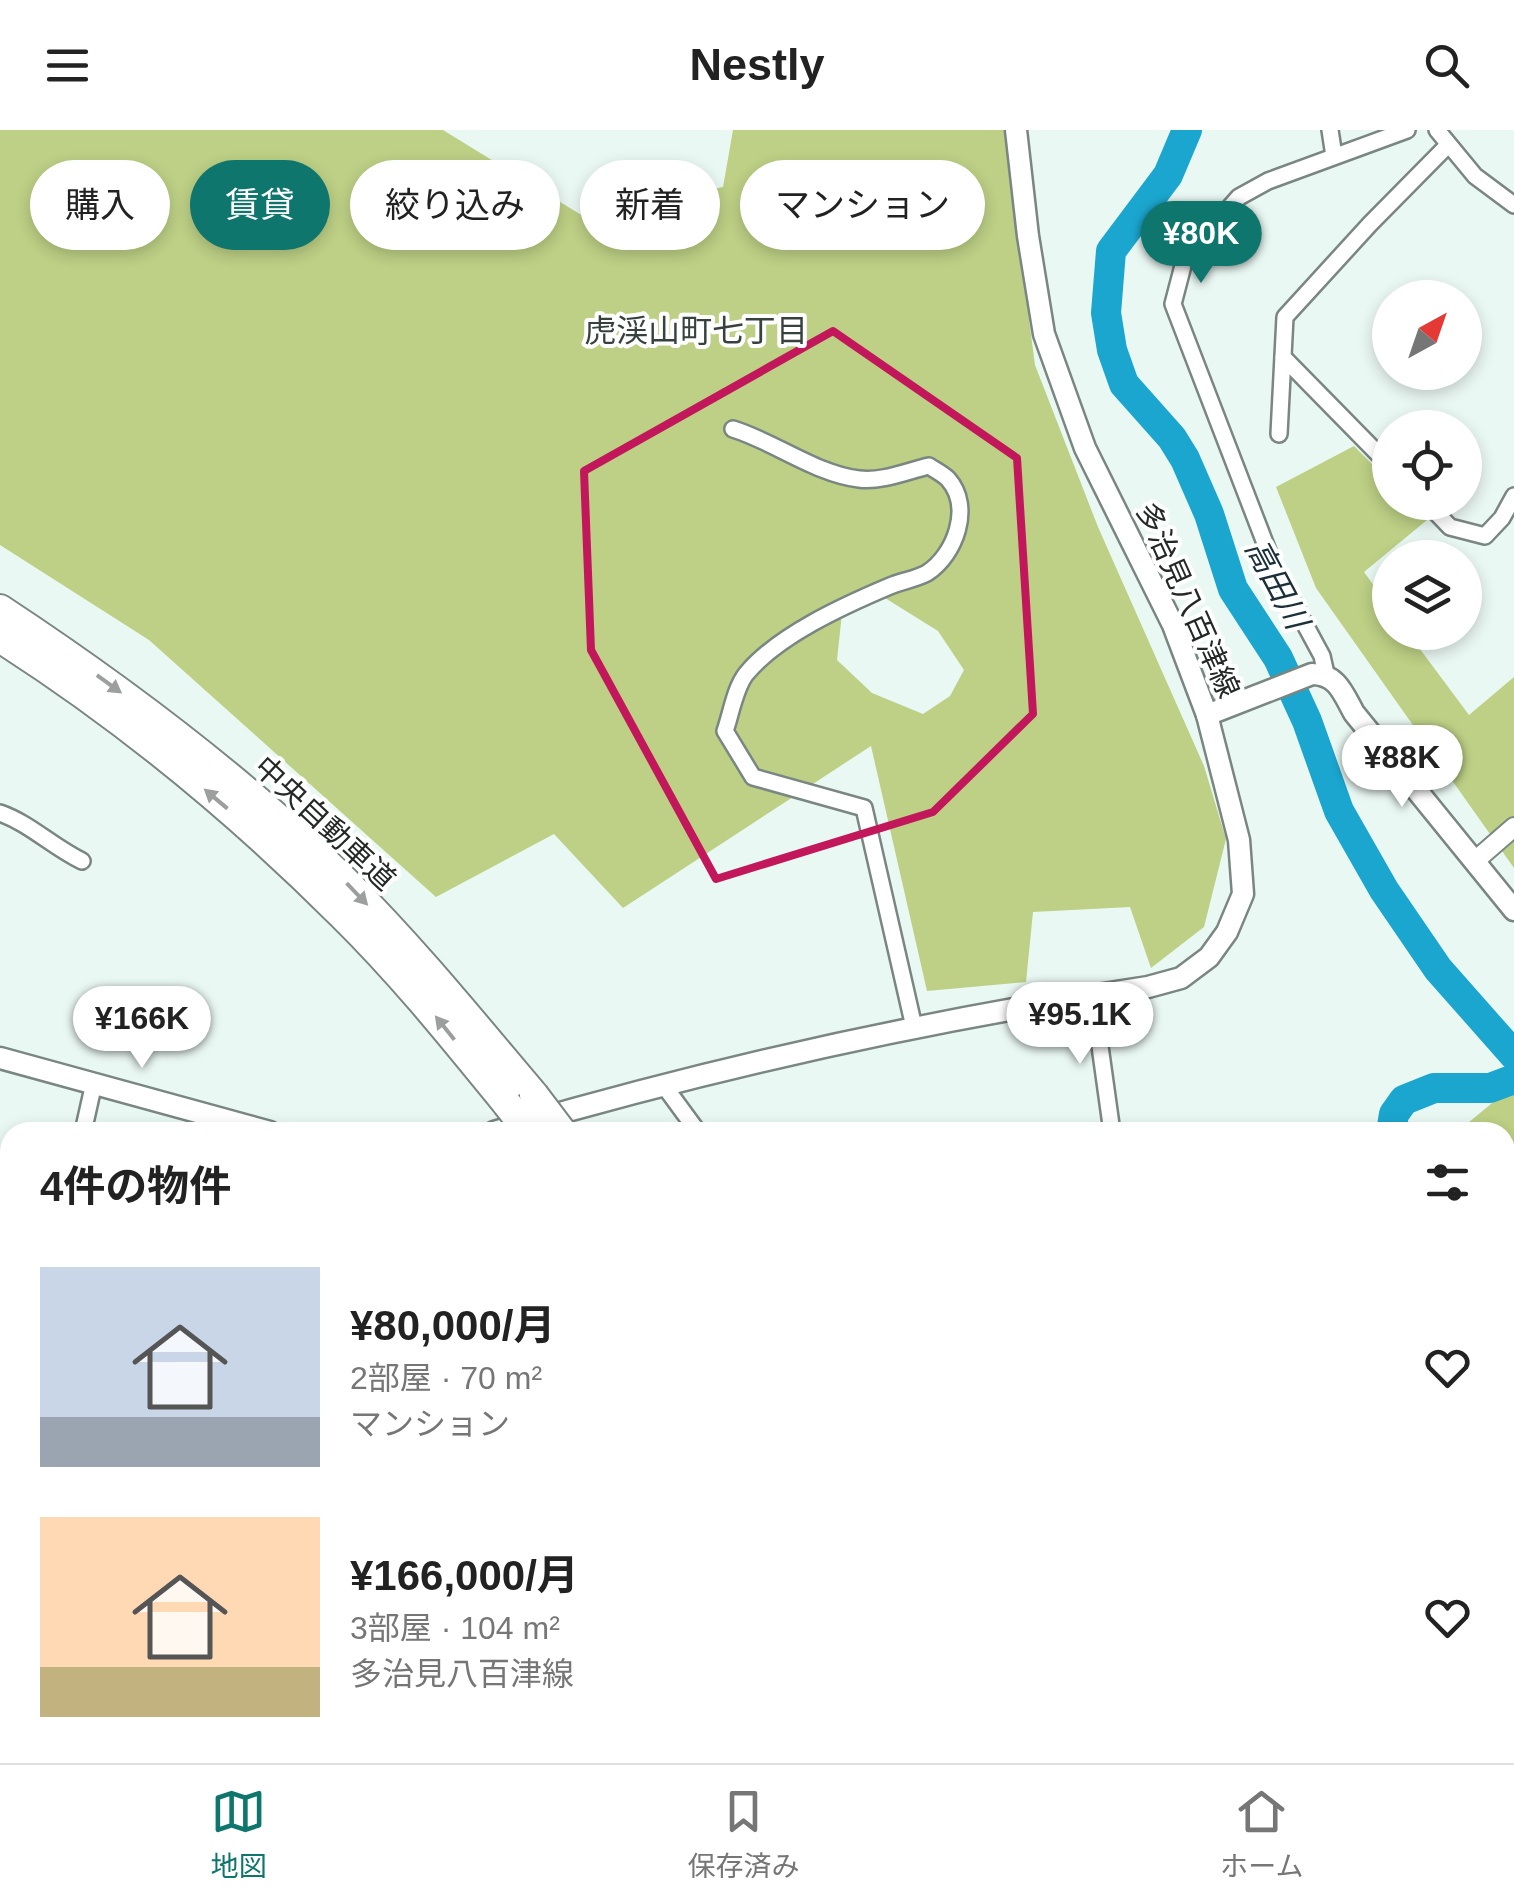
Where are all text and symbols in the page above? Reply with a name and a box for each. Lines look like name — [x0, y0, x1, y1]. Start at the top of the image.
icon: menu — [40, 38, 95, 93]
icon: search — [1419, 38, 1474, 93]
text: Nestly — [689, 39, 825, 90]
chip: 購入 — [30, 160, 170, 250]
chip: 賃貸 — [190, 160, 330, 250]
chip: 絞り込み — [350, 160, 560, 250]
chip: 新着 — [580, 160, 720, 250]
chip: マンション — [740, 160, 985, 250]
pin: ¥80K — [1142, 201, 1260, 286]
text: ¥80K — [1163, 215, 1239, 251]
north arrow — [1372, 280, 1482, 390]
map controls — [1372, 280, 1482, 650]
district label: 虎渓山町七丁目 — [584, 313, 808, 349]
button: locate — [1372, 410, 1482, 520]
street label: 多治見八百津線 — [1130, 497, 1246, 703]
water label: 高田川 — [1239, 533, 1317, 637]
button: layers — [1372, 540, 1482, 650]
one-way arrow — [96, 674, 122, 693]
pin: ¥88K — [1343, 725, 1461, 810]
text: ¥88K — [1364, 739, 1440, 775]
street label: 中央自動車道 — [248, 750, 402, 896]
one-way arrow — [204, 788, 229, 810]
one-way arrow — [345, 881, 368, 905]
pin: ¥95.1K — [999, 982, 1161, 1067]
pin: ¥166K — [72, 986, 212, 1071]
text: ¥95.1K — [1028, 996, 1132, 1032]
text: ¥166K — [95, 1000, 189, 1036]
one-way arrow — [435, 1016, 456, 1041]
icon: filters — [1420, 1155, 1475, 1210]
text: 4件の物件 — [40, 1163, 231, 1210]
text: ¥80,000/月 — [350, 1302, 556, 1349]
icon: home — [120, 1307, 240, 1427]
icon: heart — [1420, 1340, 1475, 1395]
text: 2部屋 · 70 m² — [350, 1360, 542, 1396]
text: マンション — [350, 1406, 510, 1442]
text: ¥166,000/月 — [350, 1552, 579, 1599]
icon: home — [120, 1557, 240, 1677]
icon: heart — [1420, 1590, 1475, 1645]
text: 3部屋 · 104 m² — [350, 1610, 560, 1646]
text: 多治見八百津線 — [350, 1656, 574, 1692]
tab: 地図 — [210, 1784, 266, 1884]
tab: 保存済み — [687, 1784, 799, 1884]
tab: ホーム — [1220, 1784, 1304, 1884]

